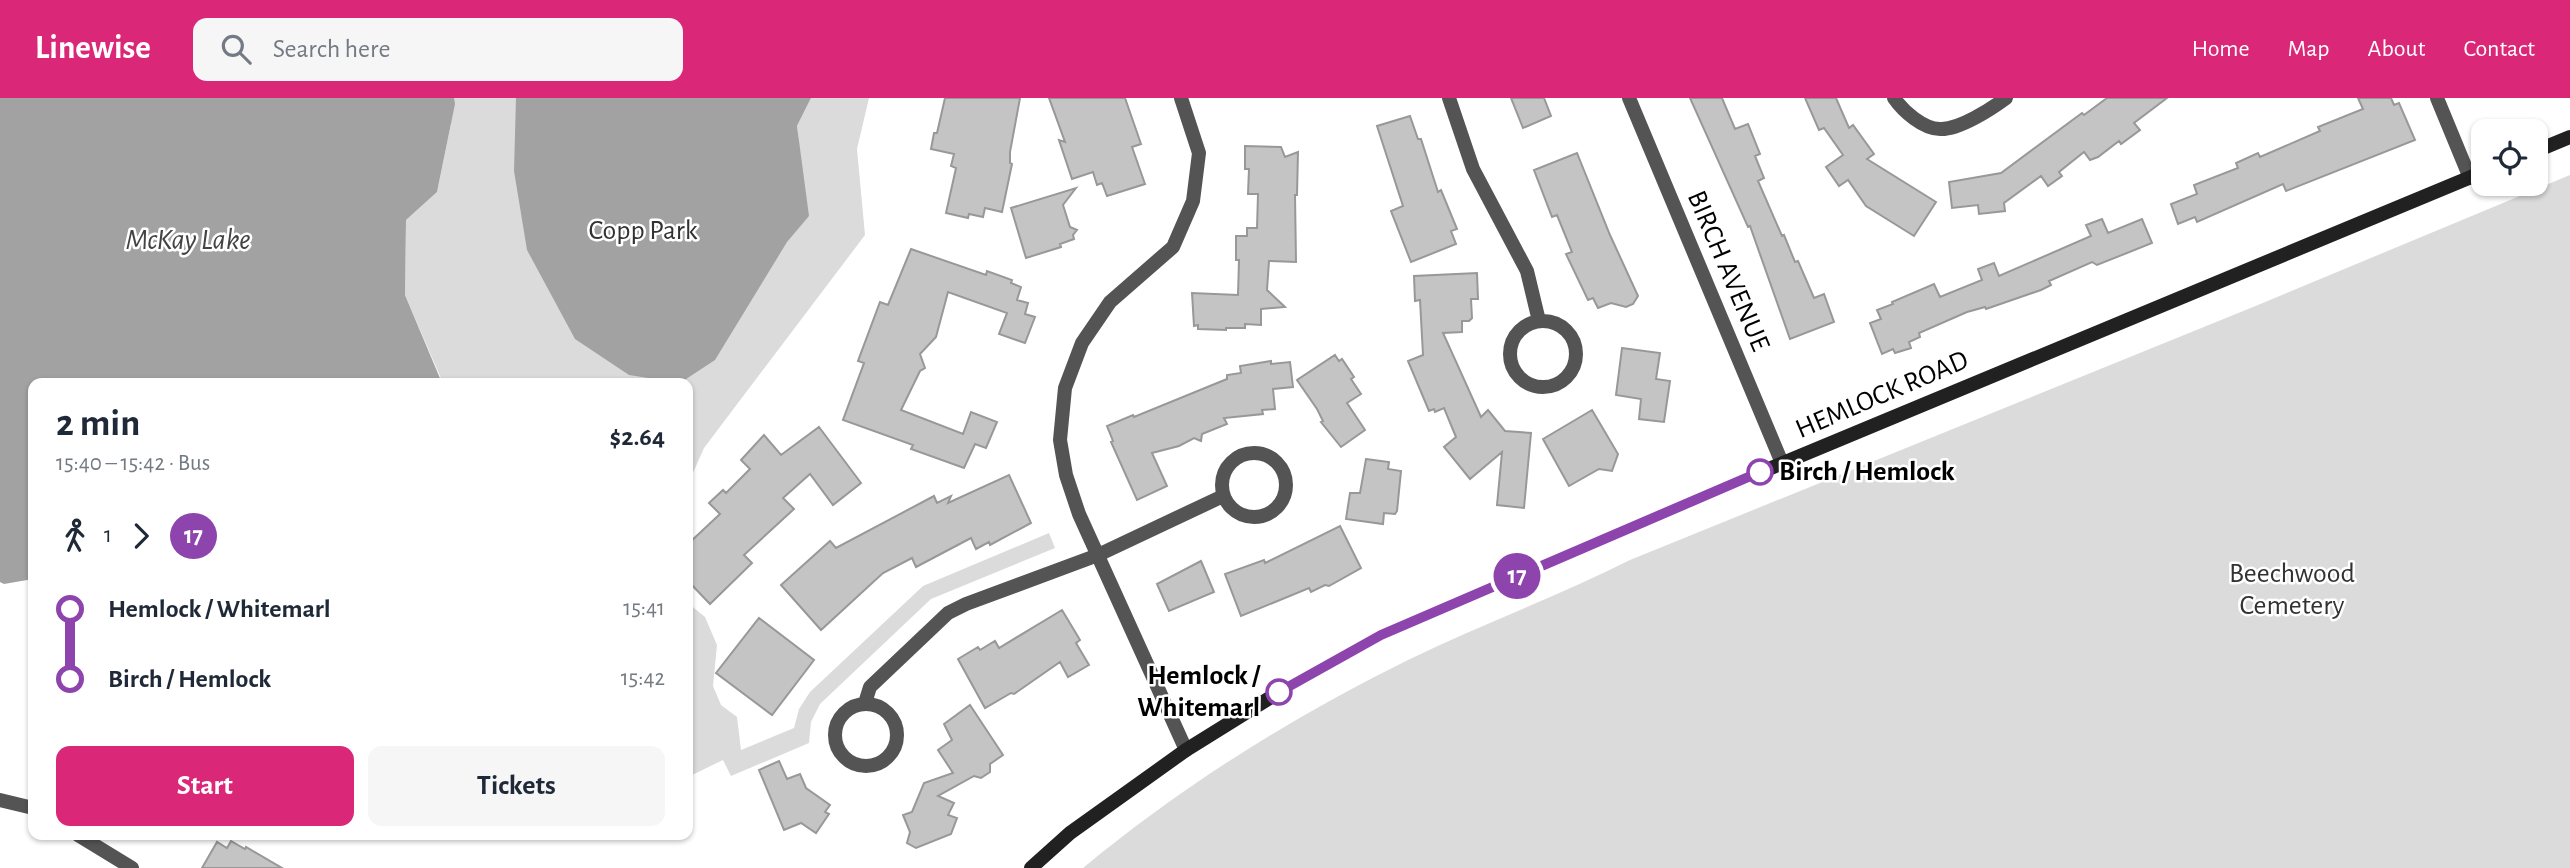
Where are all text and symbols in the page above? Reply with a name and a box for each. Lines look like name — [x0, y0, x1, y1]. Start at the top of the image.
search box — [193, 18, 683, 81]
icon: search — [217, 30, 255, 68]
text: Linewise — [35, 32, 151, 65]
text: Search here — [273, 36, 390, 62]
text: Home — [2192, 37, 2250, 61]
text: Map — [2288, 37, 2330, 61]
text: About — [2368, 37, 2425, 61]
text: Contact — [2463, 37, 2535, 61]
map controls — [2471, 119, 2548, 196]
button: locate — [2471, 119, 2548, 196]
street label: BIRCH AVENUE — [1682, 187, 1774, 355]
park label: Copp Park — [588, 217, 698, 245]
water label: McKay Lake — [125, 225, 251, 255]
street label: HEMLOCK ROAD — [1792, 346, 1972, 444]
text: 2 min — [56, 405, 140, 443]
text: $2.64 — [609, 424, 665, 450]
text: 15:40 – 15:42 · Bus — [56, 452, 210, 475]
place label: Birch / Hemlock — [1779, 458, 1955, 486]
marker: Birch / Hemlock — [1747, 459, 1773, 485]
icon: walk — [56, 517, 94, 555]
icon: forward — [122, 517, 160, 555]
text: 1 — [104, 524, 112, 547]
text: 17 — [184, 524, 203, 548]
line badge: 17 — [1486, 553, 1548, 599]
park label: Beechwood Cemetery — [2229, 560, 2355, 620]
text: 17 — [1507, 564, 1527, 588]
text: Hemlock / Whitemarl — [108, 596, 330, 622]
text: 15:41 — [623, 597, 665, 620]
place label: Hemlock / Whitemarl — [1137, 662, 1261, 722]
text: Birch / Hemlock — [108, 666, 271, 692]
text: 15:42 — [621, 667, 665, 690]
marker: Hemlock / Whitemarl — [1266, 679, 1292, 705]
button: Start — [56, 746, 354, 826]
button: Tickets — [368, 746, 665, 826]

